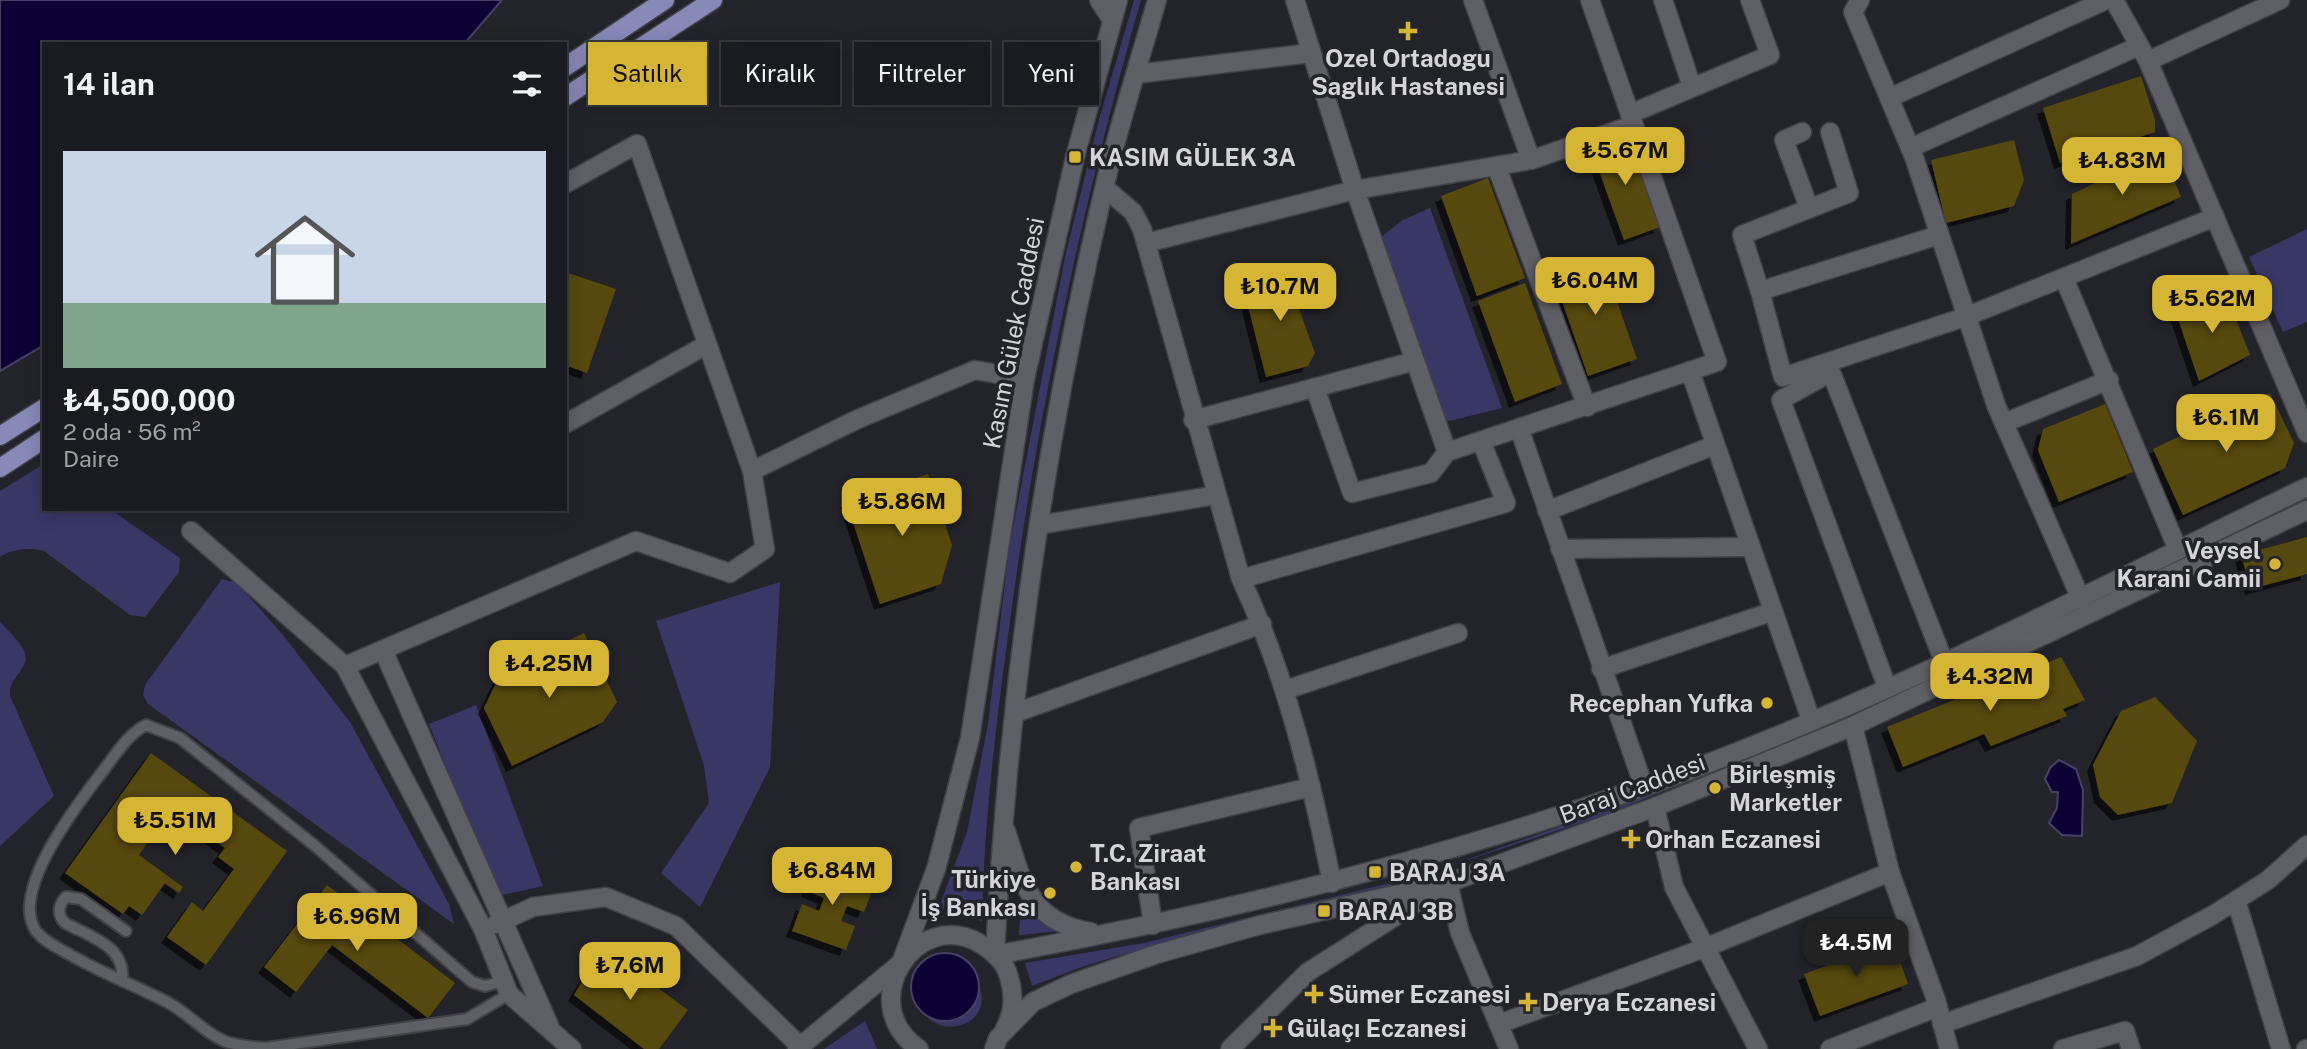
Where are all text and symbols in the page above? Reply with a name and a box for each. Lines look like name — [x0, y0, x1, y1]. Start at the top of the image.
marker: Ozel Ortadogu Saglık Hastanesi — [1398, 21, 1418, 41]
chip: Satılık — [588, 42, 707, 105]
chip: Kiralık — [721, 42, 840, 105]
chip: Filtreler — [854, 42, 990, 105]
chip: Yeni — [1004, 42, 1099, 105]
place label: Ozel Ortadogu Saglık Hastanesi — [1311, 44, 1505, 100]
icon: filters — [508, 65, 546, 103]
text: 14 ilan — [63, 66, 155, 102]
pin: ₺5.67M — [1568, 128, 1682, 187]
text: ₺5.67M — [1581, 136, 1669, 163]
pin: ₺4.83M — [2065, 138, 2179, 197]
place label: KASIM GÜLEK 3A — [1089, 143, 1296, 171]
text: ₺4.83M — [2078, 146, 2166, 173]
marker: KASIM GÜLEK 3A — [1067, 149, 1083, 165]
icon: home — [242, 197, 368, 323]
street label: Kasım Gülek Caddesi — [977, 215, 1049, 451]
pin: ₺6.04M — [1538, 258, 1652, 317]
pin: ₺10.7M — [1223, 264, 1337, 323]
text: ₺6.04M — [1551, 266, 1639, 293]
text: ₺10.7M — [1240, 272, 1320, 299]
pin: ₺5.62M — [2155, 276, 2269, 335]
text: ₺5.62M — [2168, 284, 2256, 311]
text: ₺4,500,000 — [63, 382, 236, 418]
pin: ₺6.1M — [2177, 394, 2275, 454]
text: ₺6.1M — [2192, 403, 2260, 430]
text: 2 oda · 56 m² — [63, 418, 201, 445]
text: Daire — [63, 445, 119, 472]
pin: ₺5.86M — [845, 478, 959, 538]
text: ₺5.86M — [858, 487, 946, 514]
place label: Veysel Karani Camii — [2117, 536, 2261, 592]
marker: Veysel Karani Camii — [2267, 556, 2283, 572]
pin: ₺4.25M — [492, 640, 606, 700]
text: ₺4.25M — [505, 649, 593, 676]
pin: ₺4.32M — [1933, 654, 2047, 713]
text: ₺4.32M — [1946, 662, 2034, 689]
place label: Recephan Yufka — [1569, 689, 1753, 717]
marker: Recephan Yufka — [1759, 695, 1775, 711]
street label: Baraj Caddesi — [1555, 747, 1709, 829]
place label: Birleşmiş Marketler — [1729, 760, 1842, 816]
marker: Birleşmiş Marketler — [1707, 780, 1723, 796]
pin: ₺5.51M — [118, 798, 232, 857]
text: ₺5.51M — [133, 806, 217, 833]
place label: Orhan Eczanesi — [1645, 825, 1821, 853]
marker: Orhan Eczanesi — [1623, 831, 1639, 847]
place label: T.C. Ziraat Bankası — [1090, 839, 1206, 895]
pin: ₺6.84M — [775, 848, 889, 907]
text: ₺6.84M — [788, 856, 876, 883]
place label: BARAJ 3A — [1389, 858, 1506, 886]
marker: T.C. Ziraat Bankası — [1068, 859, 1084, 875]
marker: BARAJ 3A — [1367, 864, 1383, 880]
place label: Türkiye İş Bankası — [920, 865, 1036, 922]
marker: Türkiye İş Bankası — [1042, 885, 1058, 901]
pin: ₺6.96M — [300, 894, 414, 953]
place label: BARAJ 3B — [1338, 897, 1454, 925]
text: ₺6.96M — [313, 902, 401, 929]
marker: BARAJ 3B — [1316, 903, 1332, 919]
pin: ₺4.5M — [1807, 920, 1905, 979]
text: ₺4.5M — [1820, 928, 1893, 955]
pin: ₺7.6M — [581, 942, 679, 1002]
text: ₺7.6M — [595, 951, 665, 978]
place label: Sümer Eczanesi — [1328, 980, 1510, 1008]
marker: Sümer Eczanesi — [1306, 986, 1322, 1002]
place label: Derya Eczanesi — [1542, 988, 1716, 1016]
marker: Derya Eczanesi — [1520, 994, 1536, 1010]
place label: Gülaçı Eczanesi — [1287, 1014, 1467, 1043]
marker: Gülaçı Eczanesi — [1265, 1020, 1281, 1036]

